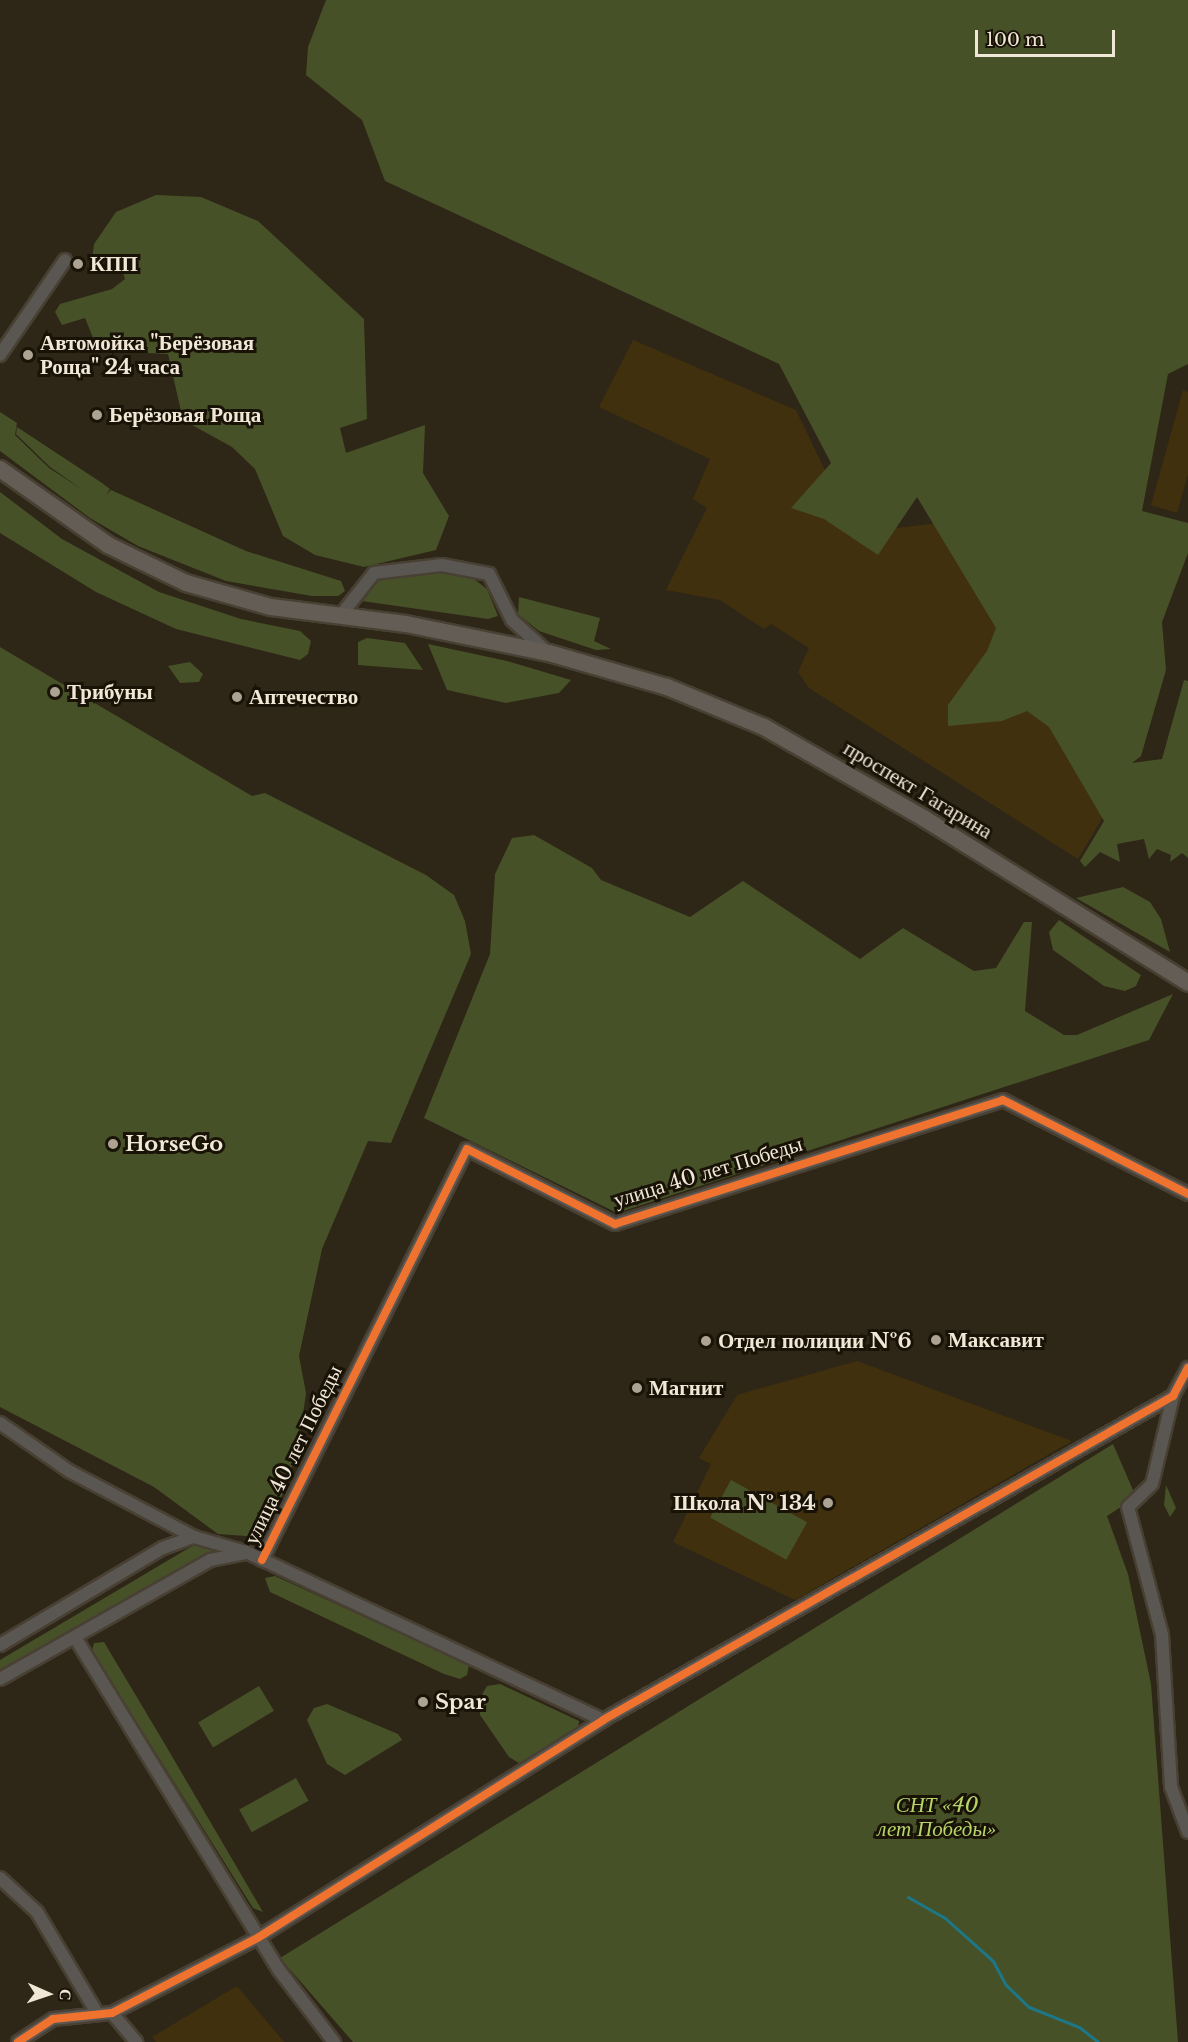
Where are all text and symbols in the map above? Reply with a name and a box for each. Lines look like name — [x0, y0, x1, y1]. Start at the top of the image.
scale bar — [978, 18, 1118, 56]
text: 100 m — [986, 29, 1044, 51]
place label: КПП — [90, 251, 138, 277]
marker: КПП — [71, 257, 85, 271]
place label: Автомойка "Берёзовая Роща" 24 часа — [40, 330, 255, 380]
marker: Автомойка "Берёзовая Роща" 24 часа — [21, 348, 35, 362]
place label: Берёзовая Роща — [109, 402, 261, 428]
marker: Берёзовая Роща — [90, 408, 104, 422]
place label: Трибуны — [67, 679, 153, 705]
place label: Аптечество — [249, 684, 358, 710]
marker: Трибуны — [48, 685, 62, 699]
marker: Аптечество — [230, 690, 244, 704]
street label: проспект Гагарина — [839, 736, 997, 844]
place label: HorseGo — [125, 1131, 223, 1157]
street label: улица 40 лет Победы — [611, 1131, 805, 1213]
marker: HorseGo — [106, 1137, 120, 1151]
place label: Максавит — [948, 1327, 1044, 1353]
place label: Отдел полиции №6 — [718, 1328, 912, 1354]
marker: Максавит — [929, 1333, 943, 1347]
marker: Отдел полиции №6 — [699, 1334, 713, 1348]
street label: улица 40 лет Победы — [239, 1361, 347, 1549]
place label: Магнит — [649, 1375, 723, 1401]
marker: Магнит — [630, 1381, 644, 1395]
place label: Школа № 134 — [673, 1490, 816, 1516]
marker: Школа № 134 — [821, 1496, 835, 1510]
place label: Spar — [435, 1689, 486, 1715]
marker: Spar — [416, 1695, 430, 1709]
park label: СНТ «40 лет Победы» — [877, 1792, 997, 1842]
north arrow — [18, 1964, 78, 2024]
text: С — [56, 1989, 76, 2001]

